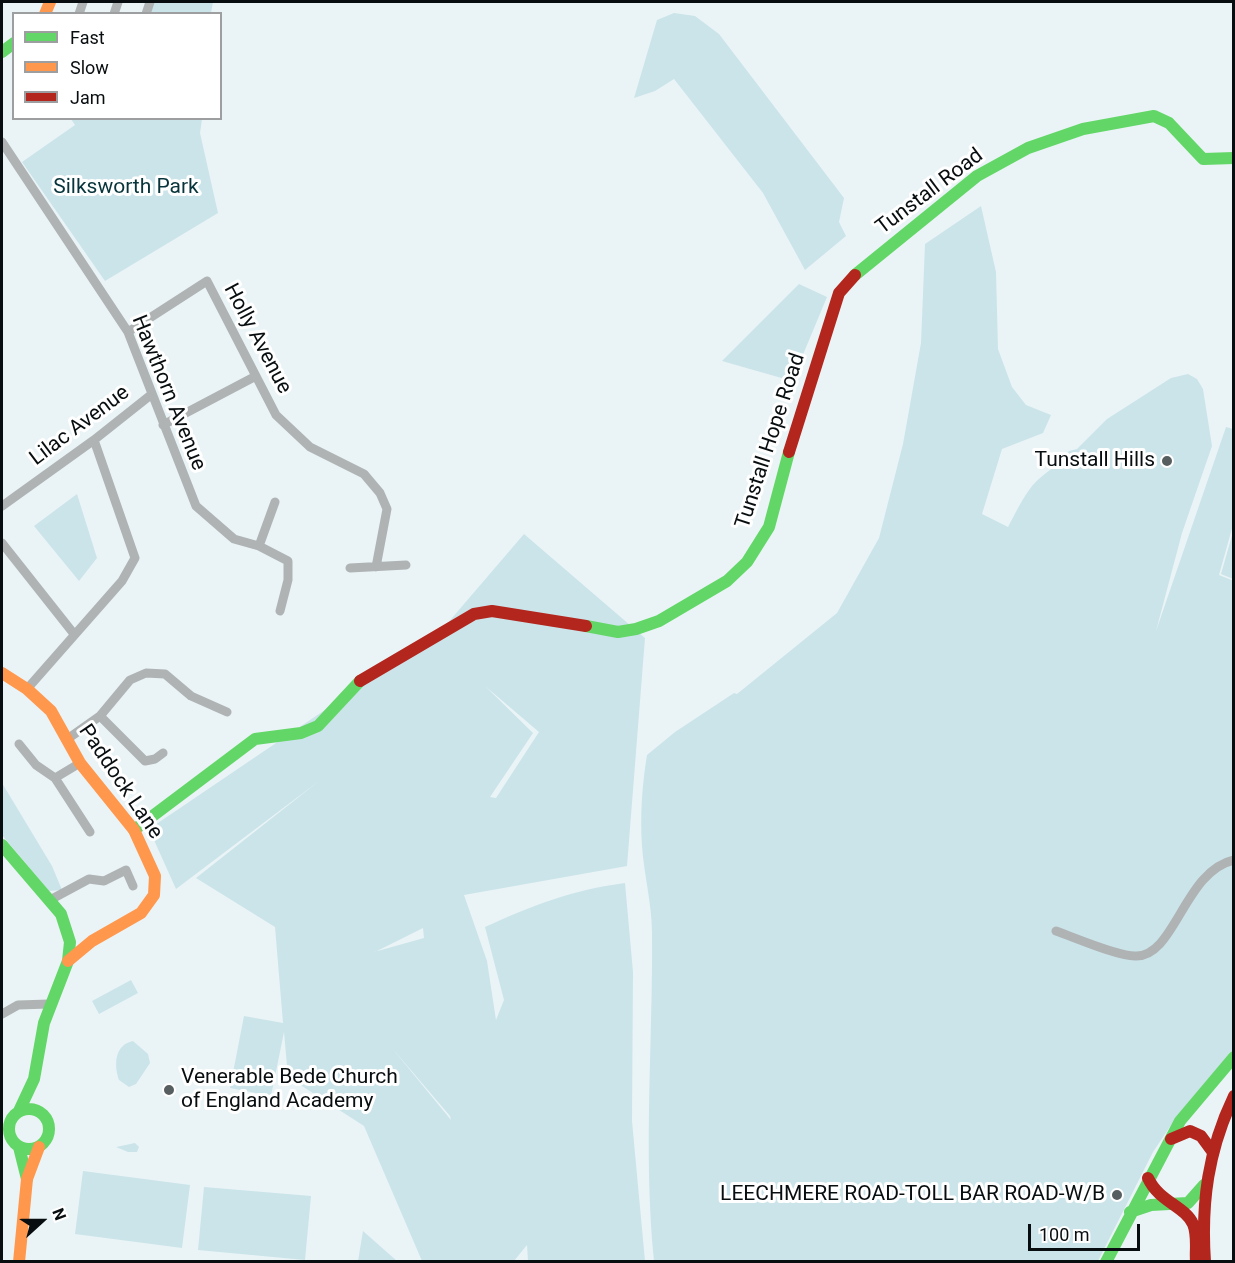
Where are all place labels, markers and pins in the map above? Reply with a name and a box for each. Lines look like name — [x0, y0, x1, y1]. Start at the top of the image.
place label: Tunstall Hills — [1035, 448, 1155, 474]
marker: Tunstall Hills — [1160, 454, 1174, 468]
place label: Venerable Bede Church of England Academy — [181, 1065, 398, 1115]
marker: Venerable Bede Church of England Academy — [162, 1083, 176, 1097]
place label: LEECHMERE ROAD-TOLL BAR ROAD-W/B — [720, 1182, 1105, 1208]
marker: LEECHMERE ROAD-TOLL BAR ROAD-W/B — [1110, 1188, 1124, 1202]

